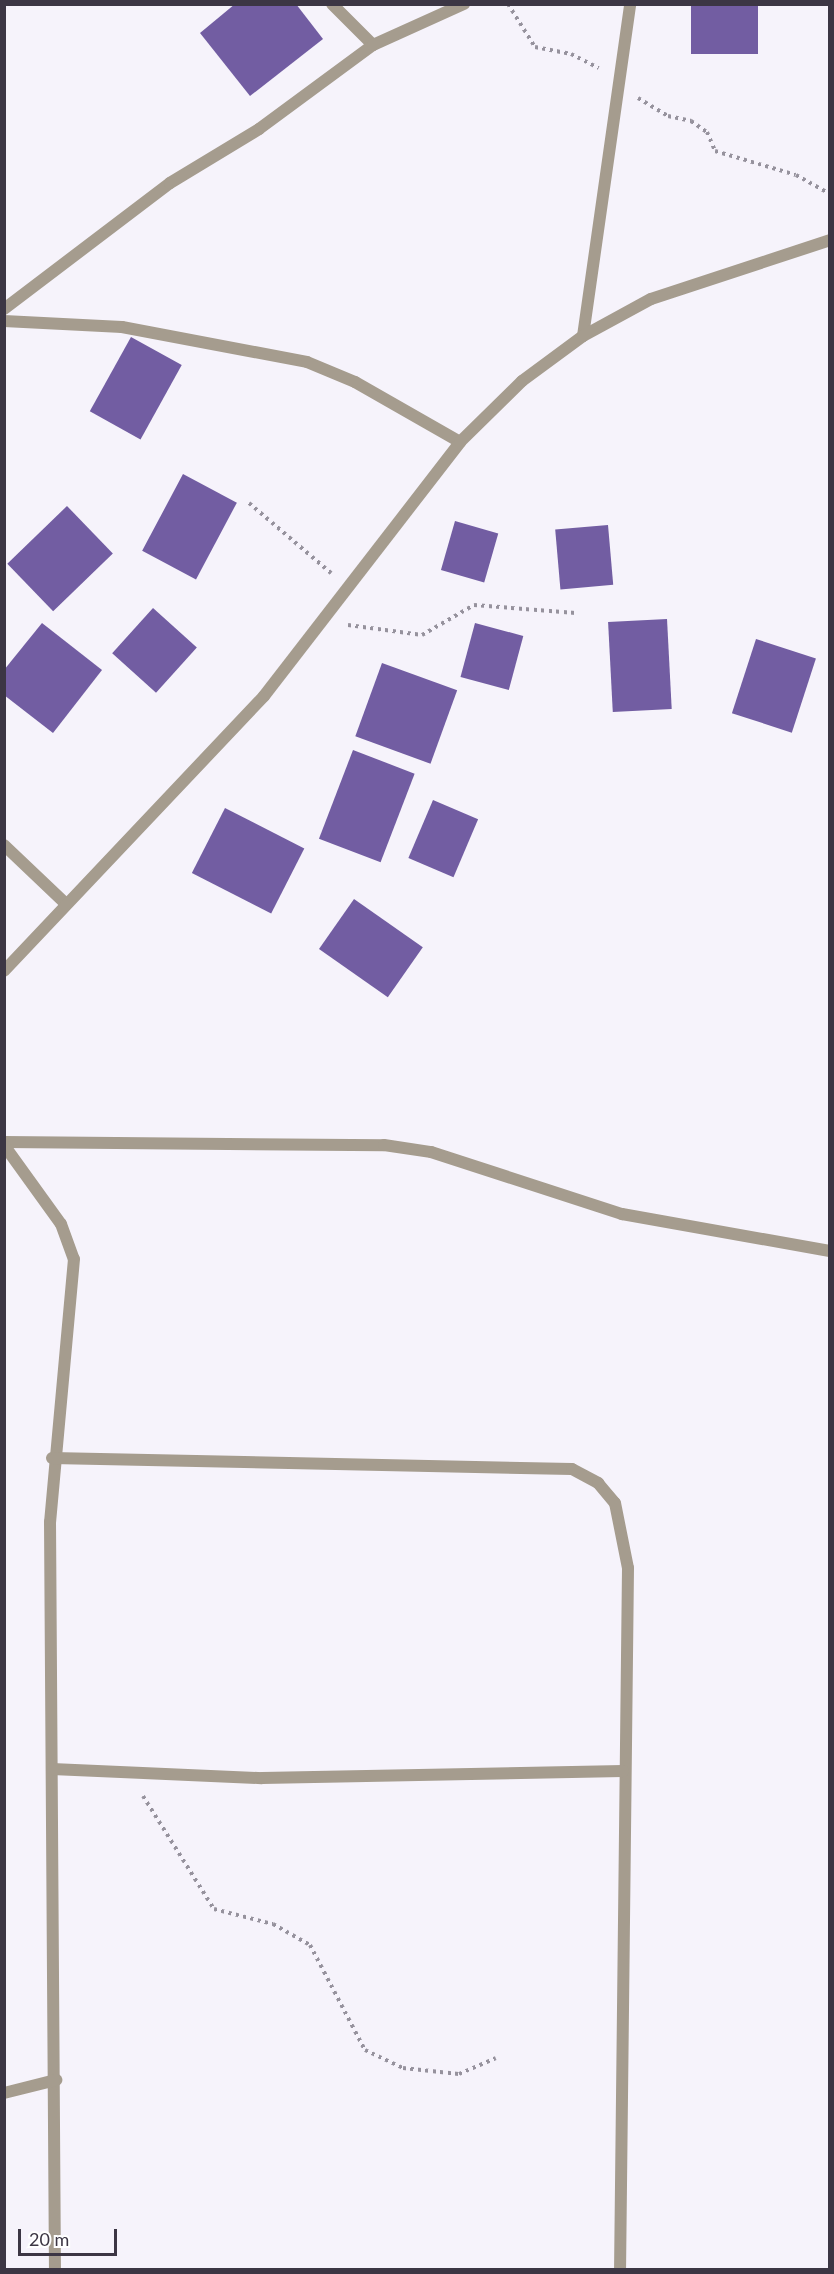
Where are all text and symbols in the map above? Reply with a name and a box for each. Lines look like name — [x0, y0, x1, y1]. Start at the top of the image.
scale bar — [21, 2217, 120, 2255]
text: 20 m — [29, 2228, 69, 2250]

